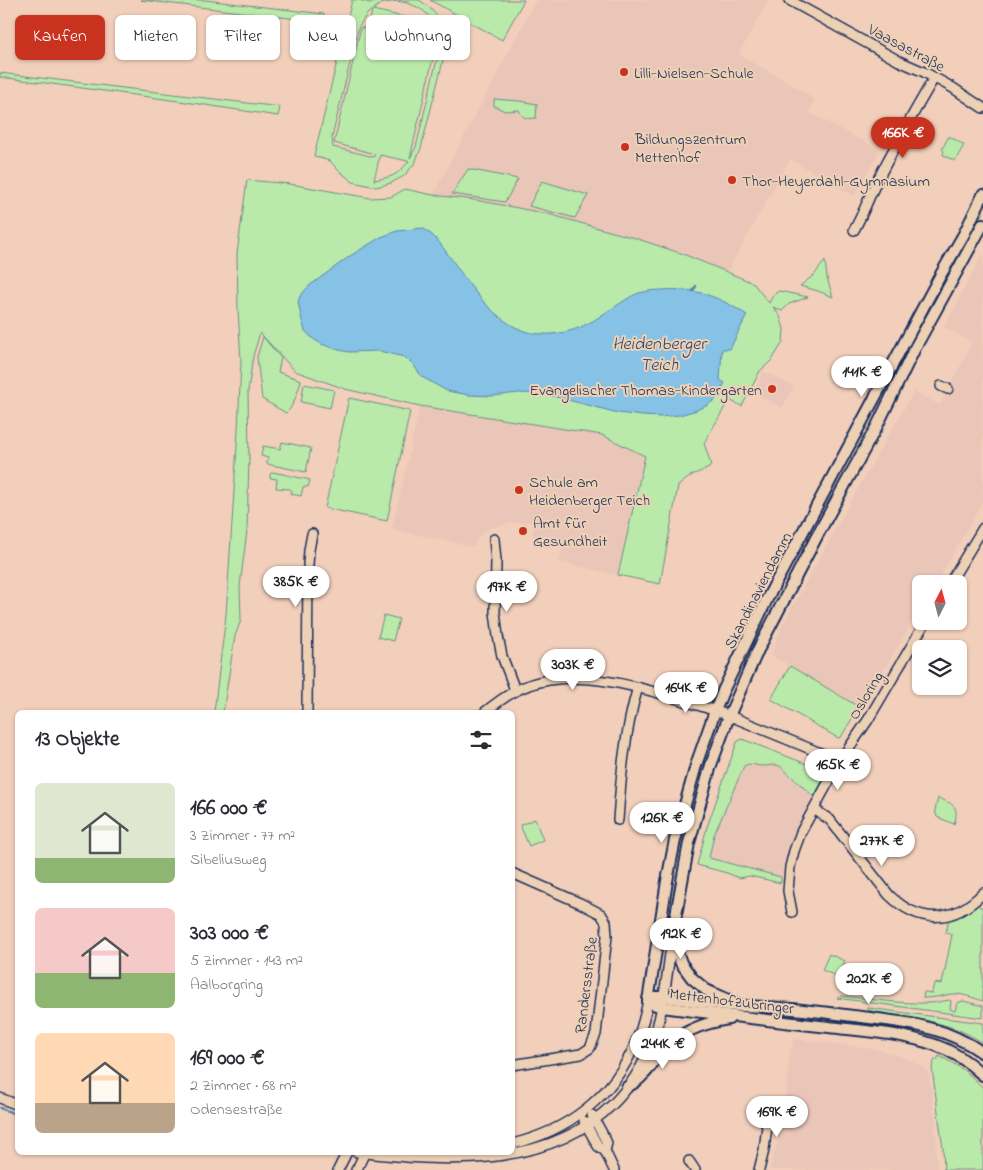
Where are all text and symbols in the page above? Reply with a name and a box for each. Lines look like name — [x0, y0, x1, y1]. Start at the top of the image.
chip: Kaufen — [15, 15, 105, 60]
chip: Mieten — [115, 15, 196, 60]
chip: Filter — [206, 15, 280, 60]
chip: Neu — [290, 15, 356, 60]
chip: Wohnung — [366, 15, 470, 60]
street label: Vaasastraße — [862, 18, 950, 80]
place label: Lilli-Nielsen-Schule — [634, 62, 755, 86]
marker: Lilli-Nielsen-Schule — [618, 66, 630, 78]
pin: 166K € — [862, 116, 944, 159]
text: 166K € — [882, 121, 924, 145]
place label: Bildungszentrum Mettenhof — [634, 128, 746, 170]
marker: Bildungszentrum Mettenhof — [619, 141, 631, 153]
place label: Thor-Heyerdahl-Gymnasium — [742, 170, 930, 194]
marker: Thor-Heyerdahl-Gymnasium — [726, 174, 738, 186]
water label: Heidenberger Teich — [612, 332, 708, 379]
pin: 141K € — [821, 356, 903, 398]
text: 141K € — [842, 360, 882, 384]
place label: Evangelischer Thomas-Kindergarten — [530, 379, 762, 403]
marker: Evangelischer Thomas-Kindergarten — [766, 383, 778, 395]
place label: Schule am Heidenberger Teich — [529, 471, 650, 513]
marker: Schule am Heidenberger Teich — [513, 484, 525, 496]
place label: Amt für Gesundheit — [533, 512, 608, 554]
marker: Amt für Gesundheit — [517, 525, 529, 537]
street label: Skandinaviendamm — [719, 528, 799, 654]
pin: 385K € — [255, 566, 337, 608]
text: 385K € — [274, 570, 318, 594]
pin: 197K € — [466, 570, 548, 613]
text: 197K € — [487, 575, 527, 599]
north arrow — [912, 575, 968, 630]
map controls — [912, 575, 967, 695]
button: layers — [912, 640, 967, 695]
pin: 303K € — [532, 648, 614, 691]
text: 303K € — [551, 653, 595, 677]
street label: Osloring — [843, 667, 891, 725]
pin: 164K € — [645, 672, 727, 714]
text: 164K € — [665, 676, 707, 700]
text: 13 Objekte — [35, 725, 119, 755]
icon: filters — [467, 726, 495, 754]
pin: 165K € — [797, 748, 879, 791]
text: 165K € — [816, 753, 860, 777]
text: 166 000 € — [190, 794, 268, 824]
pin: 126K € — [621, 802, 703, 844]
icon: home — [75, 803, 135, 863]
text: 126K € — [641, 806, 684, 830]
text: 3 Zimmer · 77 m² — [190, 824, 295, 848]
pin: 277K € — [841, 824, 923, 867]
text: 277K € — [860, 829, 904, 853]
text: Sibeliusweg — [190, 848, 266, 872]
pin: 192K € — [640, 918, 722, 960]
text: 303 000 € — [190, 919, 269, 949]
text: 192K € — [661, 922, 701, 946]
icon: home — [75, 928, 135, 988]
street label: Randersstraße — [569, 935, 605, 1035]
text: 5 Zimmer · 143 m² — [190, 949, 303, 973]
pin: 202K € — [828, 962, 910, 1005]
text: 202K € — [846, 967, 892, 991]
text: Aalborgring — [190, 973, 263, 997]
street label: Mettenhofzubringer — [668, 982, 795, 1022]
pin: 244K € — [622, 1028, 704, 1070]
text: 244K € — [641, 1032, 685, 1056]
text: 169 000 € — [190, 1044, 265, 1074]
icon: home — [75, 1053, 135, 1113]
text: 2 Zimmer · 68 m² — [190, 1074, 297, 1098]
pin: 169K € — [736, 1096, 818, 1138]
text: Odensestraße — [190, 1098, 283, 1122]
text: 169K € — [757, 1100, 797, 1124]

